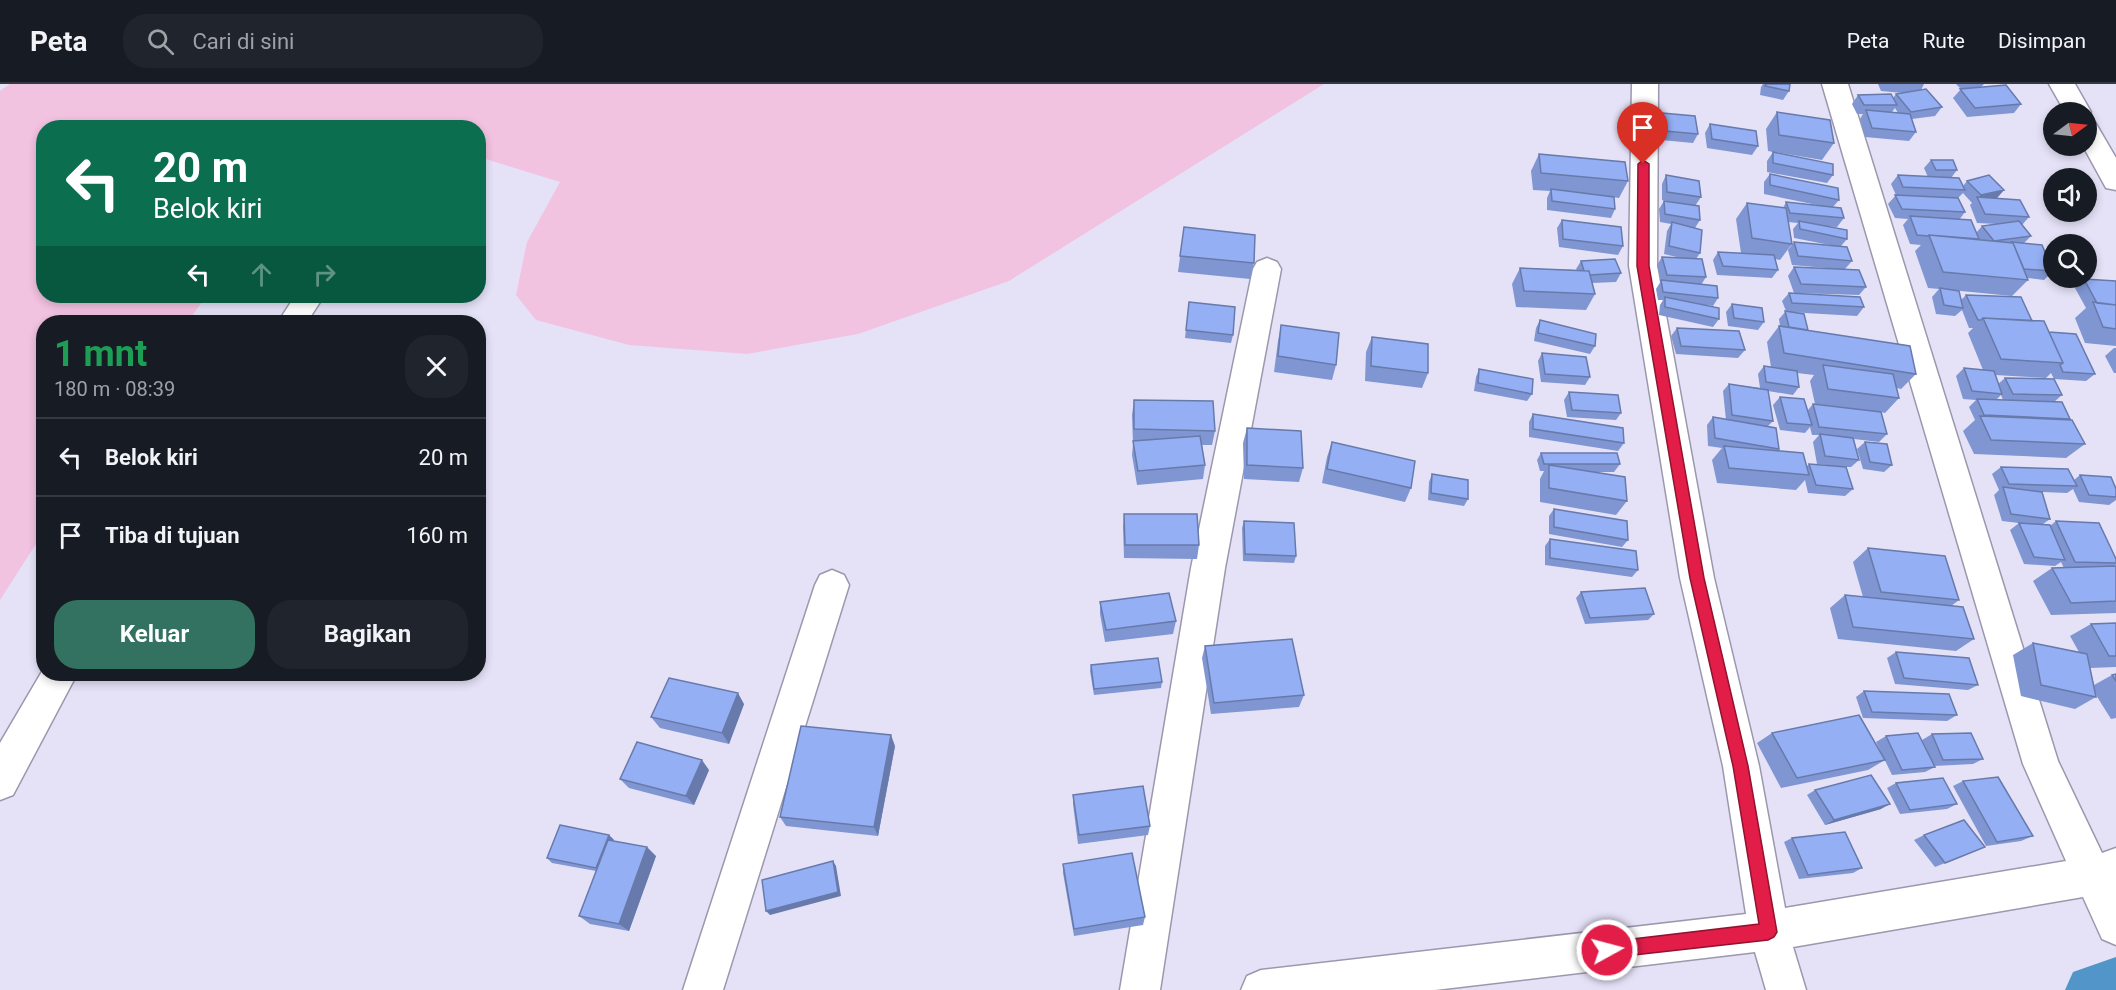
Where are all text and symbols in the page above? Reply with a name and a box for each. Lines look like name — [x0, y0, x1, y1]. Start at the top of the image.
search box — [123, 14, 543, 68]
text: Peta — [30, 25, 87, 58]
icon: search — [144, 25, 177, 58]
text: Cari di sini — [192, 29, 294, 54]
text: Peta — [1847, 29, 1889, 53]
text: Rute — [1922, 29, 1965, 53]
text: Disimpan — [1998, 29, 2086, 53]
pin — [1617, 102, 1668, 164]
north arrow — [2043, 102, 2097, 156]
map controls — [2043, 102, 2097, 288]
icon: arrive — [1626, 111, 1659, 144]
text: 20 m — [153, 143, 248, 192]
icon: left — [54, 144, 132, 222]
button: sound — [2043, 168, 2097, 222]
text: Belok kiri — [153, 193, 262, 225]
button: search — [2043, 234, 2097, 288]
icon: left — [182, 258, 215, 291]
icon: ahead — [245, 258, 278, 291]
icon: right — [308, 258, 341, 291]
text: 1 mnt — [54, 333, 147, 375]
button: close — [405, 335, 468, 398]
text: 180 m · 08:39 — [54, 377, 175, 401]
icon: left — [54, 441, 87, 474]
text: Belok kiri — [105, 445, 198, 470]
text: 20 m — [419, 445, 468, 470]
icon: arrive — [54, 519, 87, 552]
text: Tiba di tujuan — [105, 523, 240, 548]
text: 160 m — [406, 523, 468, 548]
button: Keluar — [54, 600, 255, 669]
button: Bagikan — [267, 600, 468, 669]
position arrow — [1575, 918, 1639, 982]

